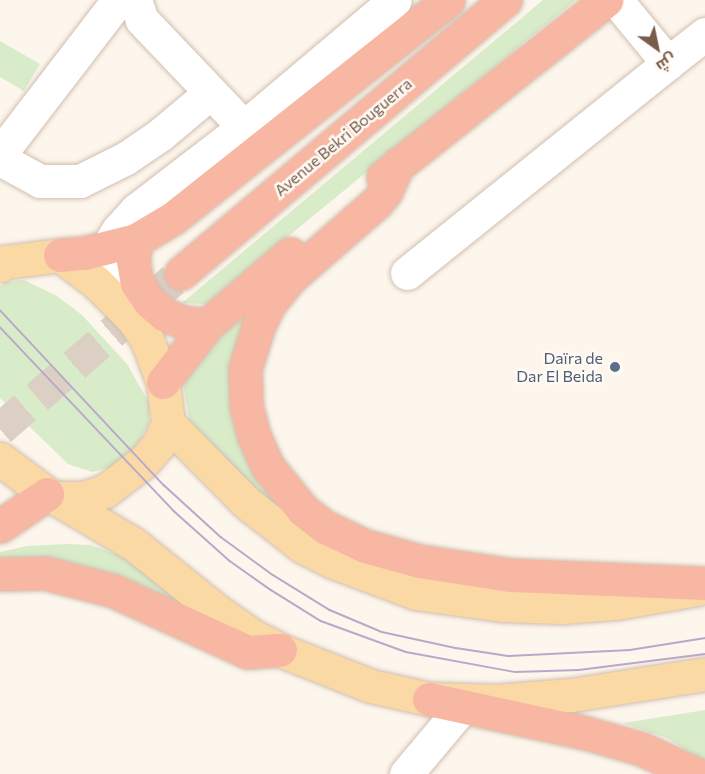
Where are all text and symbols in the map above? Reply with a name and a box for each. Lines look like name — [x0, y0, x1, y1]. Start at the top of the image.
north arrow — [627, 18, 687, 78]
text: ش — [653, 50, 681, 77]
street label: Avenue Bekri Bouguerra — [270, 74, 416, 200]
place label: Daïra de Dar El Beida — [516, 348, 603, 386]
marker: Daïra de Dar El Beida — [608, 360, 622, 374]

